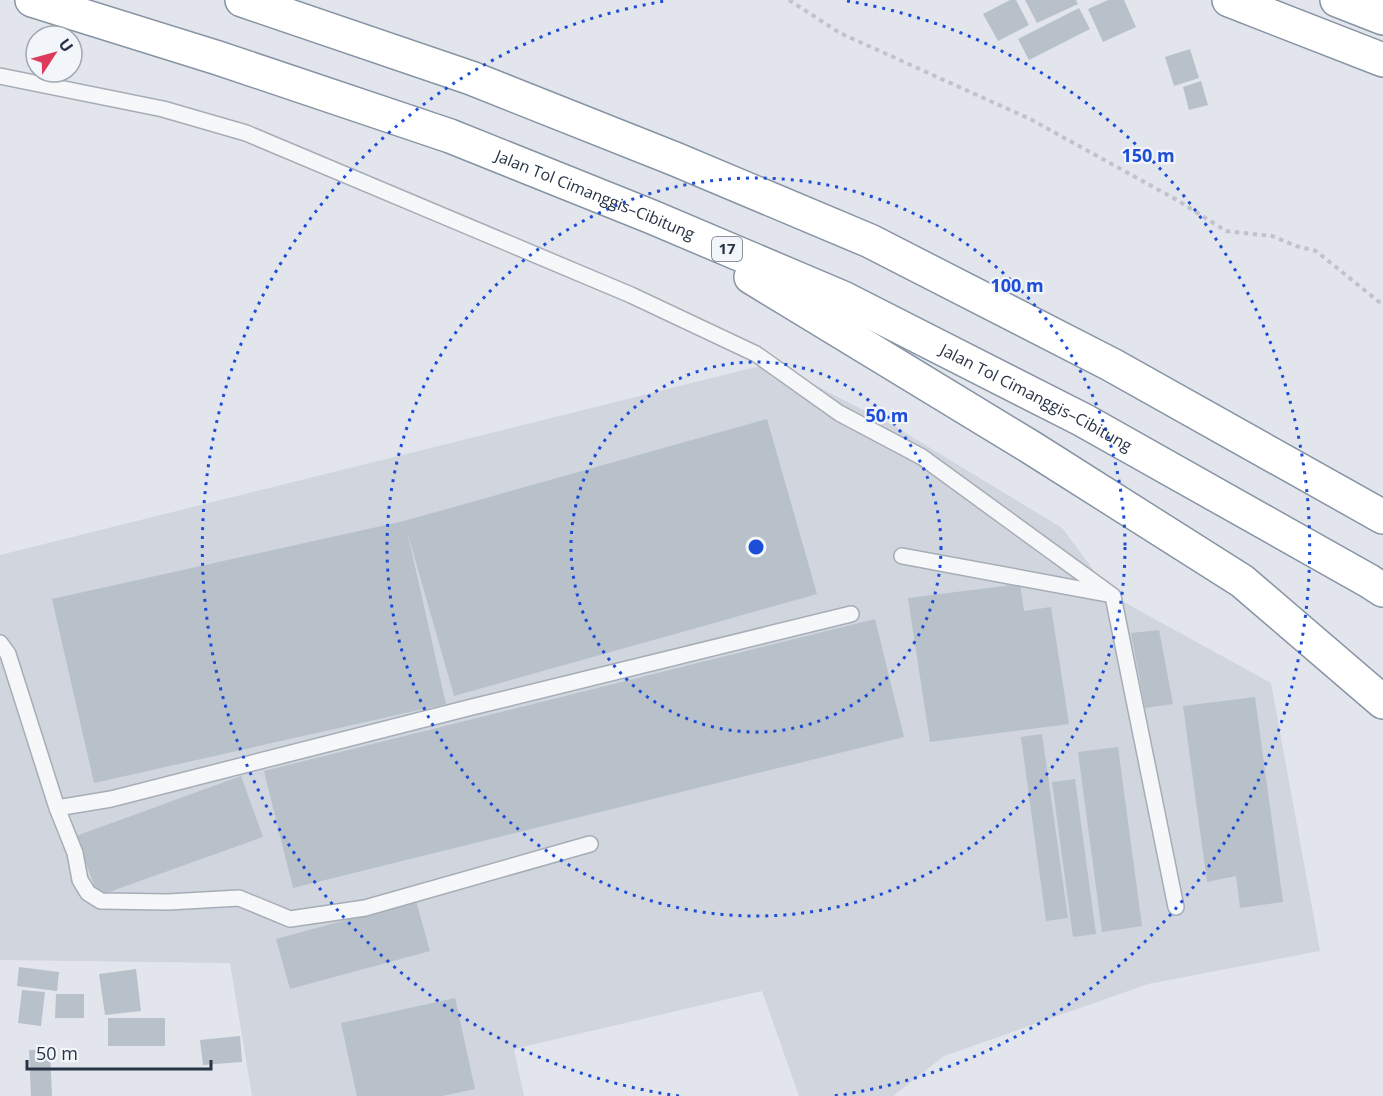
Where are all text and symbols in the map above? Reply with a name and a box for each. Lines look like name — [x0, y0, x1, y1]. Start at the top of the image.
north arrow — [24, 24, 84, 84]
text: U — [54, 34, 79, 57]
text: 150 m — [1121, 143, 1175, 167]
street label: Jalan Tol Cimanggis–Cibitung — [490, 144, 698, 245]
road number: 17 — [712, 237, 742, 261]
text: 100 m — [990, 273, 1044, 297]
street label: Jalan Tol Cimanggis–Cibitung — [935, 337, 1136, 457]
text: 50 m — [866, 403, 908, 427]
centre of rings — [746, 537, 766, 557]
scale bar — [27, 1033, 212, 1071]
text: 50 m — [36, 1041, 78, 1065]

